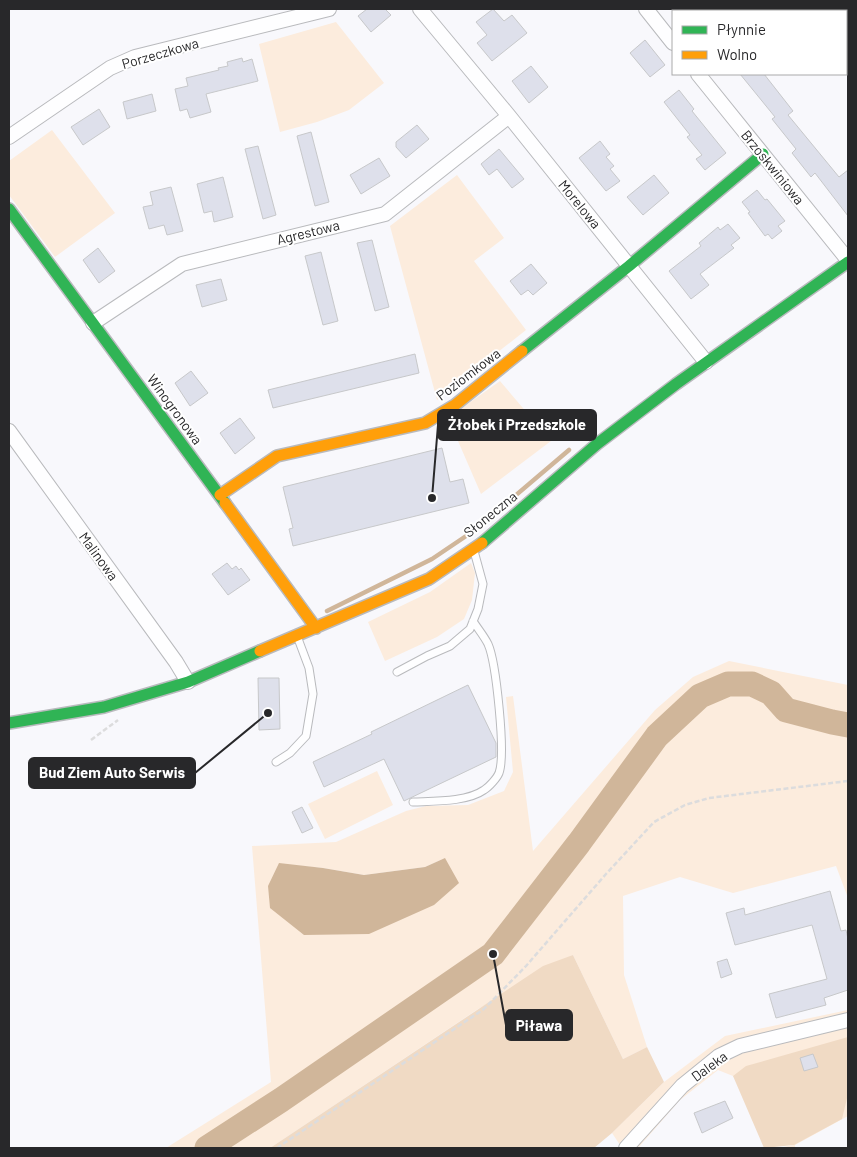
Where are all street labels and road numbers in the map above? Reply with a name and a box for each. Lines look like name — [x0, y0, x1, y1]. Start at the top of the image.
street label: Porzeczkowa — [120, 34, 200, 72]
street label: Brzoskwiniowa — [738, 126, 808, 208]
street label: Morelowa — [555, 176, 605, 232]
street label: Agrestowa — [275, 216, 341, 248]
street label: Poziomkowa — [433, 344, 503, 404]
street label: Winogronowa — [144, 370, 206, 448]
street label: Słoneczna — [460, 487, 520, 541]
street label: Malinowa — [76, 528, 122, 584]
street label: Daleka — [688, 1047, 730, 1085]

